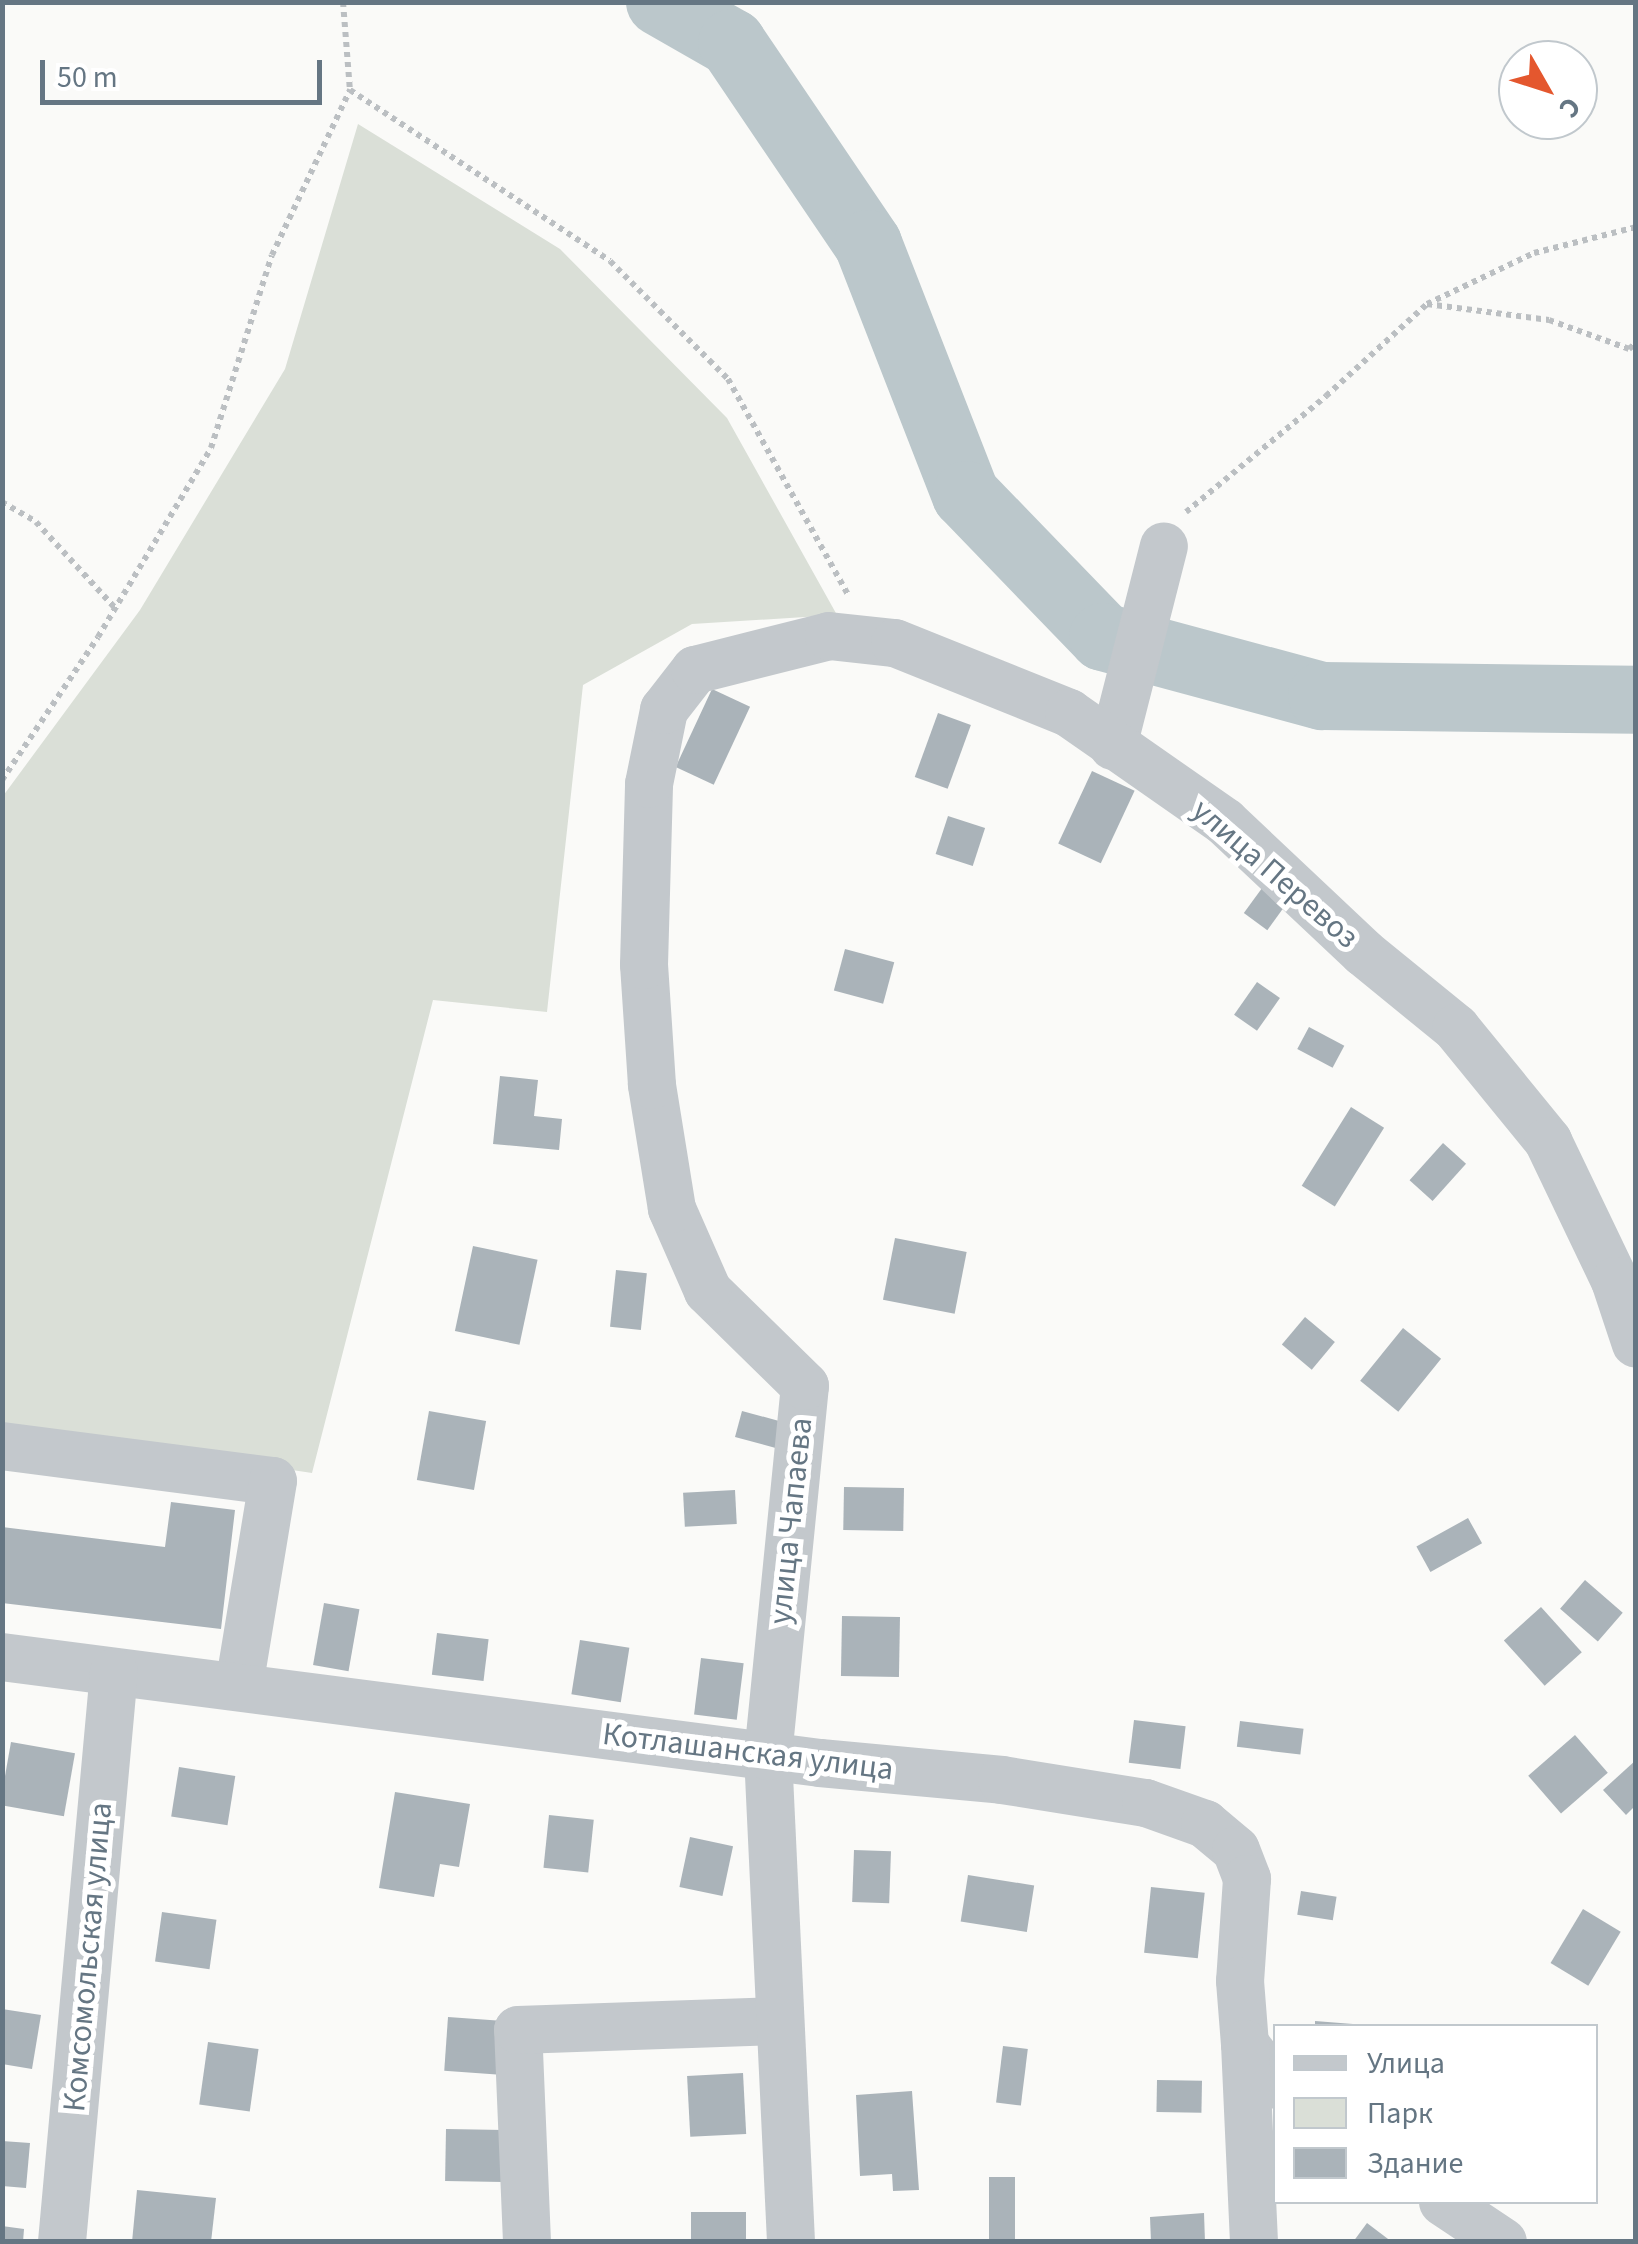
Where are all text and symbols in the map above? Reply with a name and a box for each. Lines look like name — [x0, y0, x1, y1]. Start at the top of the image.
scale bar — [45, 40, 328, 102]
north arrow — [1498, 40, 1598, 140]
text: 50 m — [57, 56, 118, 99]
text: С — [1549, 89, 1590, 127]
street label: улица Перевоз — [1184, 791, 1366, 957]
street label: улица Чапаева — [761, 1416, 821, 1626]
street label: Котлашанская улица — [600, 1715, 896, 1789]
street label: Комсомольская улица — [55, 1801, 121, 2113]
legend — [1273, 2024, 1598, 2204]
text: Улица — [1367, 2042, 1445, 2085]
text: Парк — [1367, 2092, 1433, 2135]
text: Здание — [1367, 2142, 1463, 2185]

